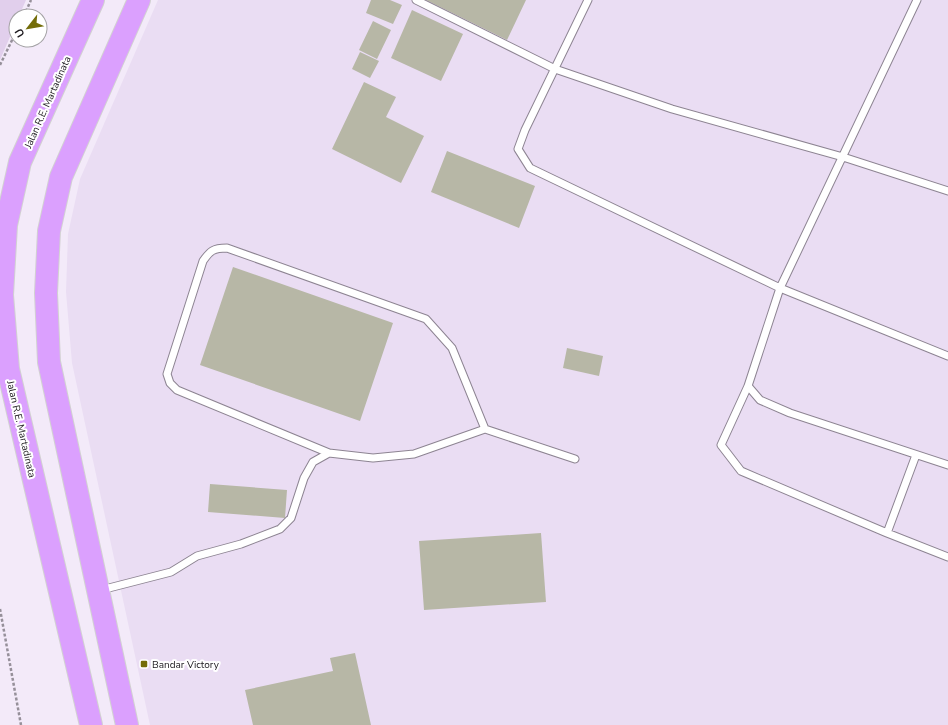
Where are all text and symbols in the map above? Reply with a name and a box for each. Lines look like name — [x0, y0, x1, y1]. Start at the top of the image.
north arrow — [8, 8, 48, 48]
text: U — [11, 26, 28, 40]
street label: Jalan R.E. Martadinata — [21, 54, 75, 152]
street label: Jalan R.E. Martadinata — [3, 378, 39, 479]
place label: Bandar Victory — [152, 658, 220, 672]
marker: Bandar Victory — [139, 659, 149, 669]

